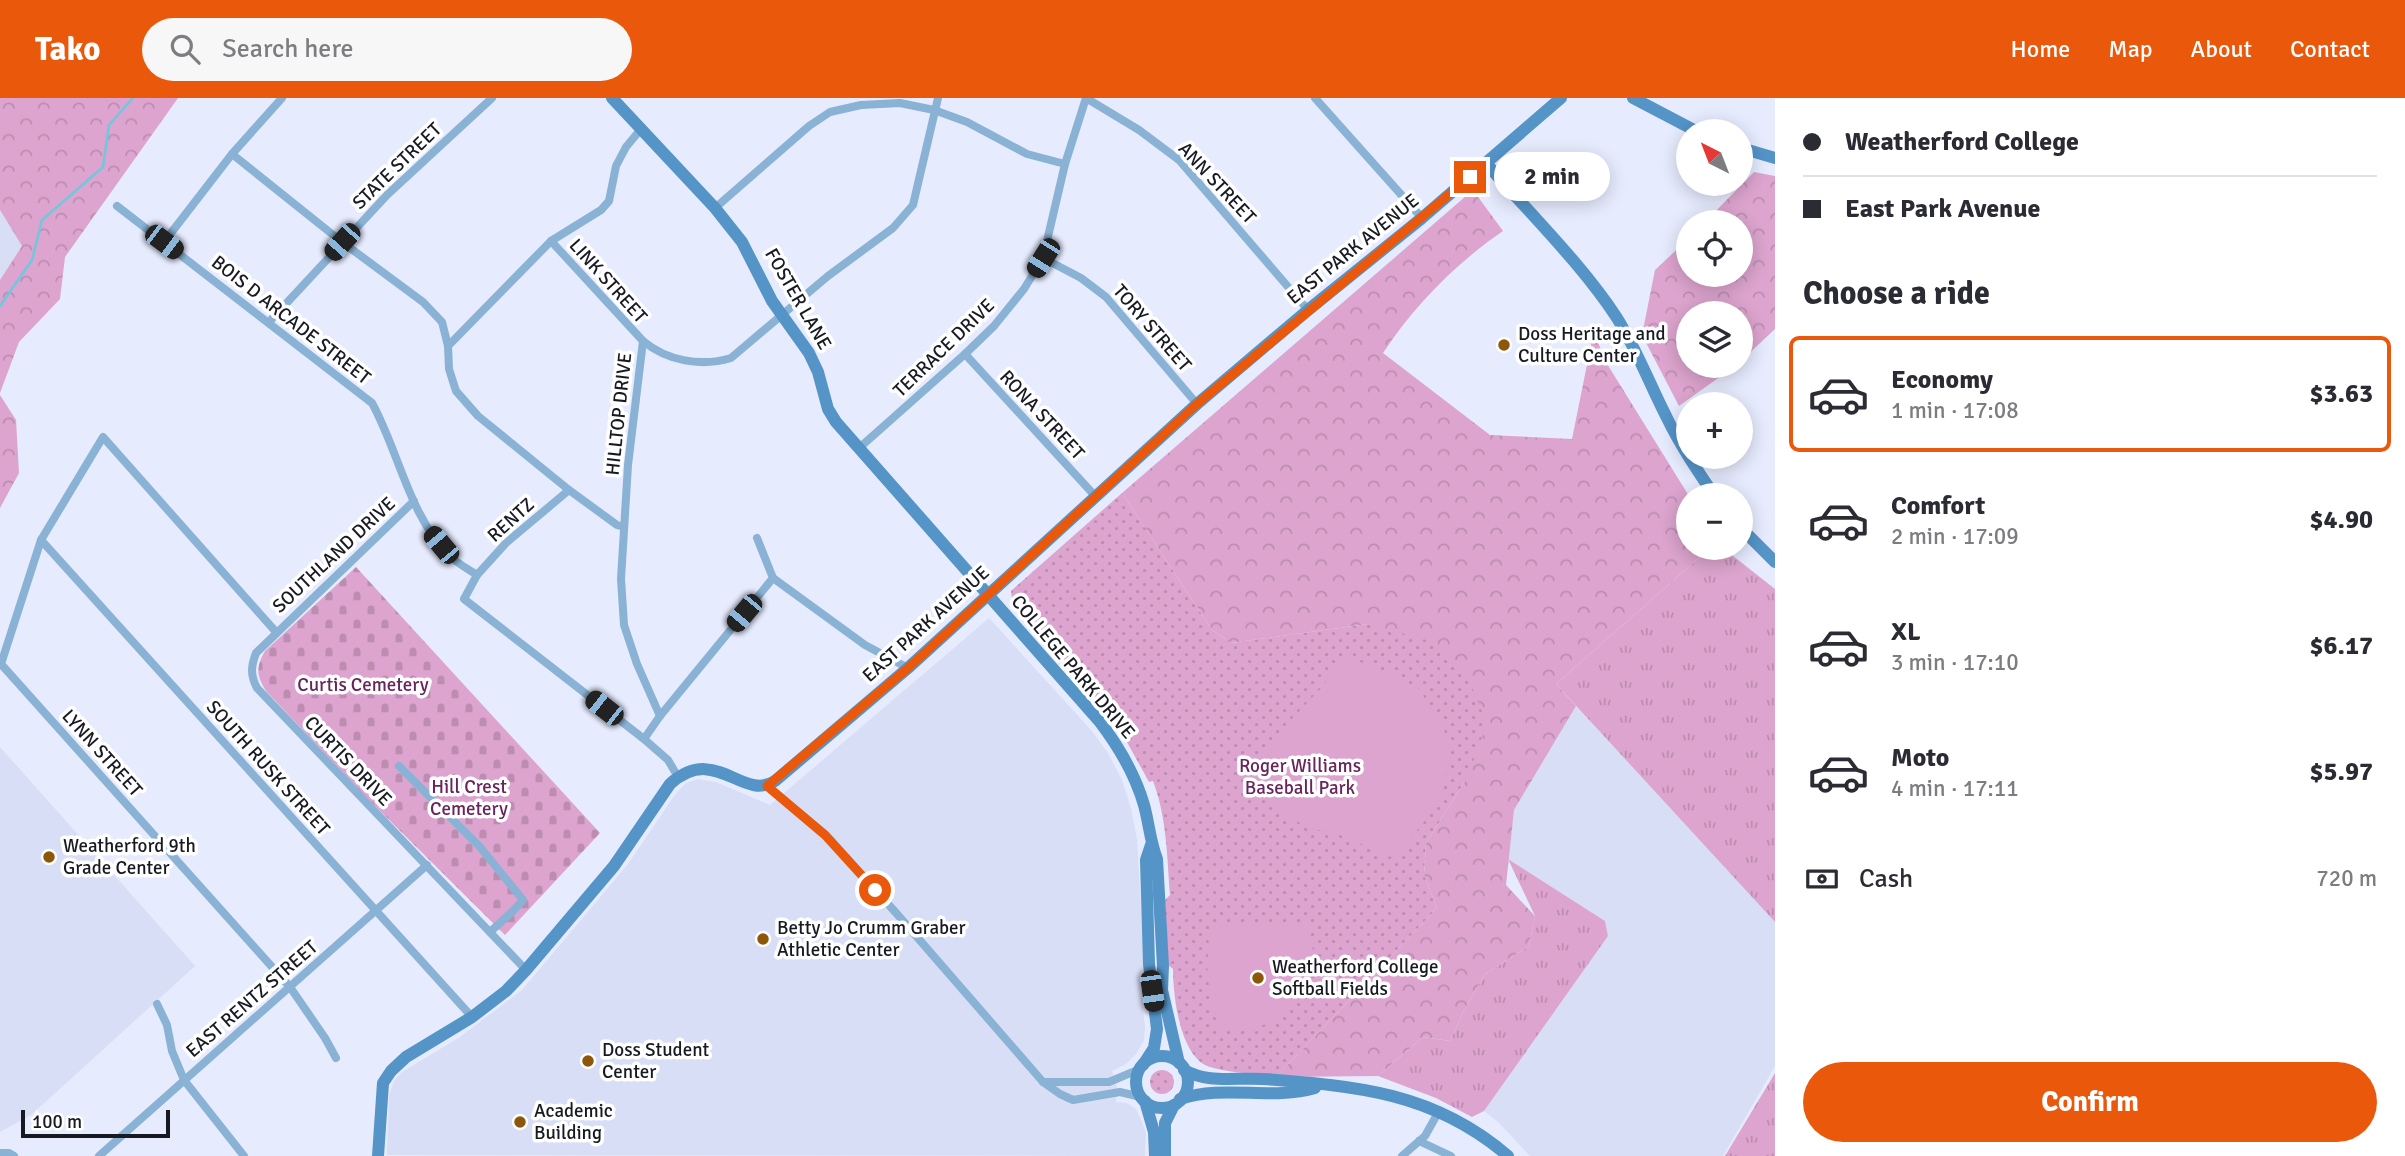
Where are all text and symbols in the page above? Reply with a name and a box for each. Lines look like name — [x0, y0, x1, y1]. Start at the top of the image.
search box — [142, 18, 632, 81]
text: Tako — [35, 29, 100, 70]
icon: search — [166, 30, 204, 68]
text: Search here — [222, 33, 353, 65]
text: Home — [2010, 34, 2070, 64]
text: Map — [2108, 34, 2153, 64]
text: About — [2191, 34, 2252, 64]
text: Contact — [2290, 34, 2370, 64]
street label: STATE STREET — [347, 117, 447, 214]
north arrow — [1676, 119, 1754, 196]
map controls — [1676, 119, 1753, 560]
text: Weatherford College — [1845, 126, 2079, 158]
street label: ANN STREET — [1173, 137, 1261, 229]
callout: 2 min — [1494, 153, 1610, 202]
route end — [1454, 161, 1486, 193]
text: 2 min — [1524, 162, 1580, 191]
street label: EAST PARK AVENUE — [1282, 188, 1424, 310]
text: East Park Avenue — [1845, 193, 2040, 225]
button: locate — [1676, 210, 1753, 287]
car — [321, 219, 364, 265]
car — [141, 221, 188, 263]
street label: LINK STREET — [564, 234, 653, 329]
car — [1023, 235, 1064, 281]
street label: FOSTER LANE — [759, 244, 837, 354]
street label: BOIS D ARCADE STREET — [207, 250, 376, 390]
text: Choose a ride — [1803, 274, 1990, 313]
street label: TORY STREET — [1108, 279, 1197, 377]
street label: TERRACE DRIVE — [888, 294, 1000, 402]
button: layers — [1676, 301, 1753, 378]
place label: Doss Heritage and Culture Center — [1518, 322, 1666, 368]
marker: Doss Heritage and Culture Center — [1496, 337, 1512, 353]
street label: HILLTOP DRIVE — [601, 351, 637, 477]
icon: car — [1807, 363, 1870, 426]
text: Economy — [1891, 364, 1993, 396]
street label: RONA STREET — [994, 365, 1090, 465]
text: $3.63 — [2309, 378, 2373, 410]
button: + — [1676, 392, 1753, 469]
text: 1 min · 17:08 — [1891, 396, 2019, 425]
button: − — [1676, 483, 1753, 560]
icon: car — [1807, 489, 1870, 552]
text: Comfort — [1891, 490, 1985, 522]
street label: SOUTHLAND DRIVE — [267, 492, 401, 618]
street label: RENTZ — [482, 493, 540, 547]
text: $4.90 — [2309, 504, 2373, 536]
car — [420, 522, 463, 568]
text: 2 min · 17:09 — [1891, 522, 2019, 551]
street label: EAST PARK AVENUE — [857, 561, 995, 687]
car — [723, 590, 766, 636]
street label: COLLEGE PARK DRIVE — [1006, 590, 1140, 744]
icon: car — [1807, 615, 1870, 678]
text: XL — [1891, 616, 1921, 648]
text: $6.17 — [2309, 630, 2373, 662]
text: 3 min · 17:10 — [1891, 648, 2019, 677]
park label: Curtis Cemetery — [297, 673, 429, 697]
car — [581, 687, 628, 729]
street label: SOUTH RUSK STREET — [201, 695, 335, 841]
street label: LYNN STREET — [57, 704, 148, 802]
street label: CURTIS DRIVE — [299, 711, 397, 811]
icon: car — [1807, 741, 1870, 804]
text: Moto — [1891, 742, 1949, 774]
park label: Roger Williams Baseball Park — [1239, 754, 1361, 800]
text: $5.97 — [2309, 756, 2373, 788]
text: 4 min · 17:11 — [1891, 774, 2019, 803]
park label: Hill Crest Cemetery — [430, 775, 508, 821]
place label: Weatherford 9th Grade Center — [63, 834, 196, 880]
marker: Weatherford 9th Grade Center — [41, 849, 57, 865]
icon: cash — [1803, 860, 1841, 898]
text: Cash — [1859, 863, 1913, 895]
text: 720 m — [2316, 864, 2377, 893]
route start — [859, 874, 891, 906]
place label: Betty Jo Crumm Graber Athletic Center — [777, 916, 966, 962]
marker: Betty Jo Crumm Graber Athletic Center — [755, 931, 771, 947]
street label: EAST RENTZ STREET — [181, 935, 323, 1063]
place label: Weatherford College Softball Fields — [1272, 955, 1439, 1001]
car — [1139, 969, 1166, 1013]
marker: Weatherford College Softball Fields — [1250, 970, 1266, 986]
place label: Doss Student Center — [602, 1038, 710, 1084]
marker: Doss Student Center — [580, 1053, 596, 1069]
button: Confirm — [1803, 1062, 2377, 1142]
place label: Academic Building — [534, 1099, 613, 1145]
scale bar — [21, 1107, 170, 1139]
text: 100 m — [32, 1110, 82, 1134]
marker: Academic Building — [512, 1114, 528, 1130]

